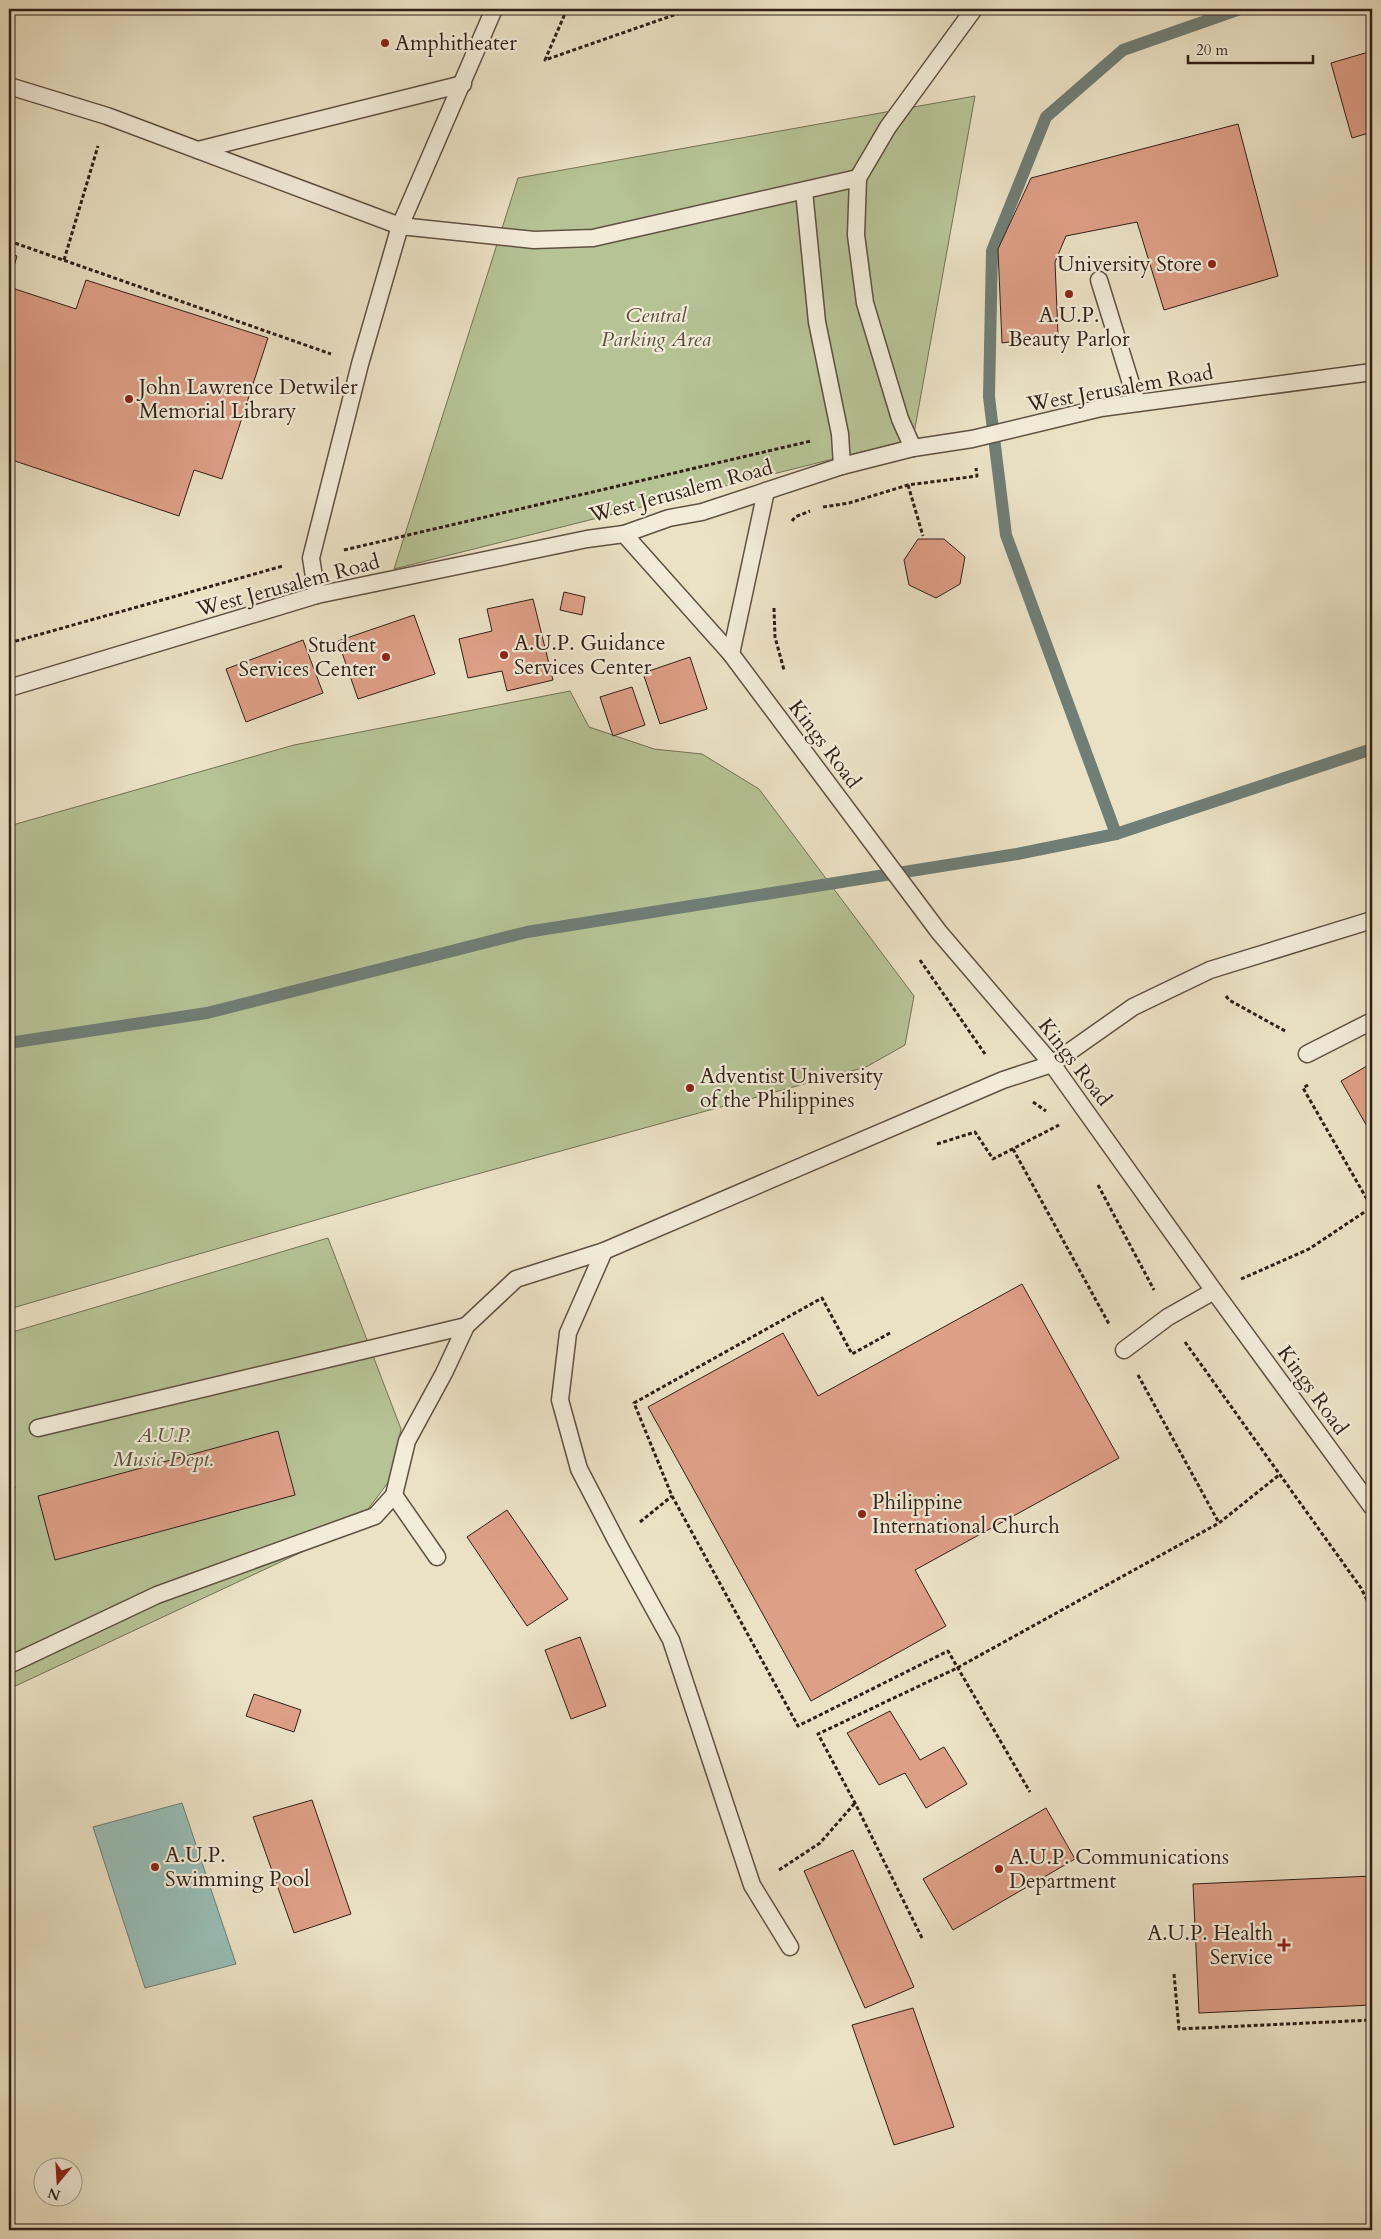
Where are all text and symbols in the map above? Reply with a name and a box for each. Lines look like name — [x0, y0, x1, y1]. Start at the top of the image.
place label: Amphitheater — [395, 29, 517, 58]
scale bar — [1188, 32, 1314, 64]
marker: Amphitheater — [379, 37, 391, 49]
text: 20 m — [1196, 40, 1228, 60]
place label: University Store — [1057, 250, 1202, 279]
marker: University Store — [1206, 258, 1218, 270]
marker: A.U.P. Beauty Parlor — [1063, 288, 1075, 300]
park label: Central Parking Area — [601, 301, 711, 354]
place label: A.U.P. Beauty Parlor — [1008, 301, 1130, 354]
street label: West Jerusalem Road — [1024, 358, 1215, 419]
place label: John Lawrence Detwiler Memorial Library — [136, 373, 358, 426]
marker: John Lawrence Detwiler Memorial Library — [123, 393, 135, 405]
street label: West Jerusalem Road — [585, 453, 776, 530]
street label: West Jerusalem Road — [192, 547, 383, 624]
place label: A.U.P. Guidance Services Center — [514, 629, 666, 682]
place label: Student Services Center — [239, 631, 376, 684]
marker: A.U.P. Guidance Services Center — [498, 649, 510, 661]
marker: Student Services Center — [380, 651, 392, 663]
street label: Kings Road — [782, 694, 867, 795]
street label: Kings Road — [1031, 1012, 1118, 1112]
place label: Adventist University of the Philippines — [700, 1062, 884, 1115]
marker: Adventist University of the Philippines — [684, 1082, 696, 1094]
street label: Kings Road — [1270, 1340, 1355, 1441]
park label: A.U.P. Music Dept. — [113, 1421, 213, 1474]
place label: Philippine International Church — [872, 1488, 1060, 1541]
marker: Philippine International Church — [856, 1508, 868, 1520]
place label: A.U.P. Swimming Pool — [165, 1841, 310, 1894]
place label: A.U.P. Communications Department — [1009, 1843, 1229, 1896]
marker: A.U.P. Swimming Pool — [149, 1861, 161, 1873]
marker: A.U.P. Communications Department — [993, 1863, 1005, 1875]
place label: A.U.P. Health Service — [1147, 1919, 1273, 1972]
marker: A.U.P. Health Service — [1277, 1938, 1291, 1952]
north arrow — [32, 2156, 82, 2206]
text: N — [45, 2183, 63, 2205]

